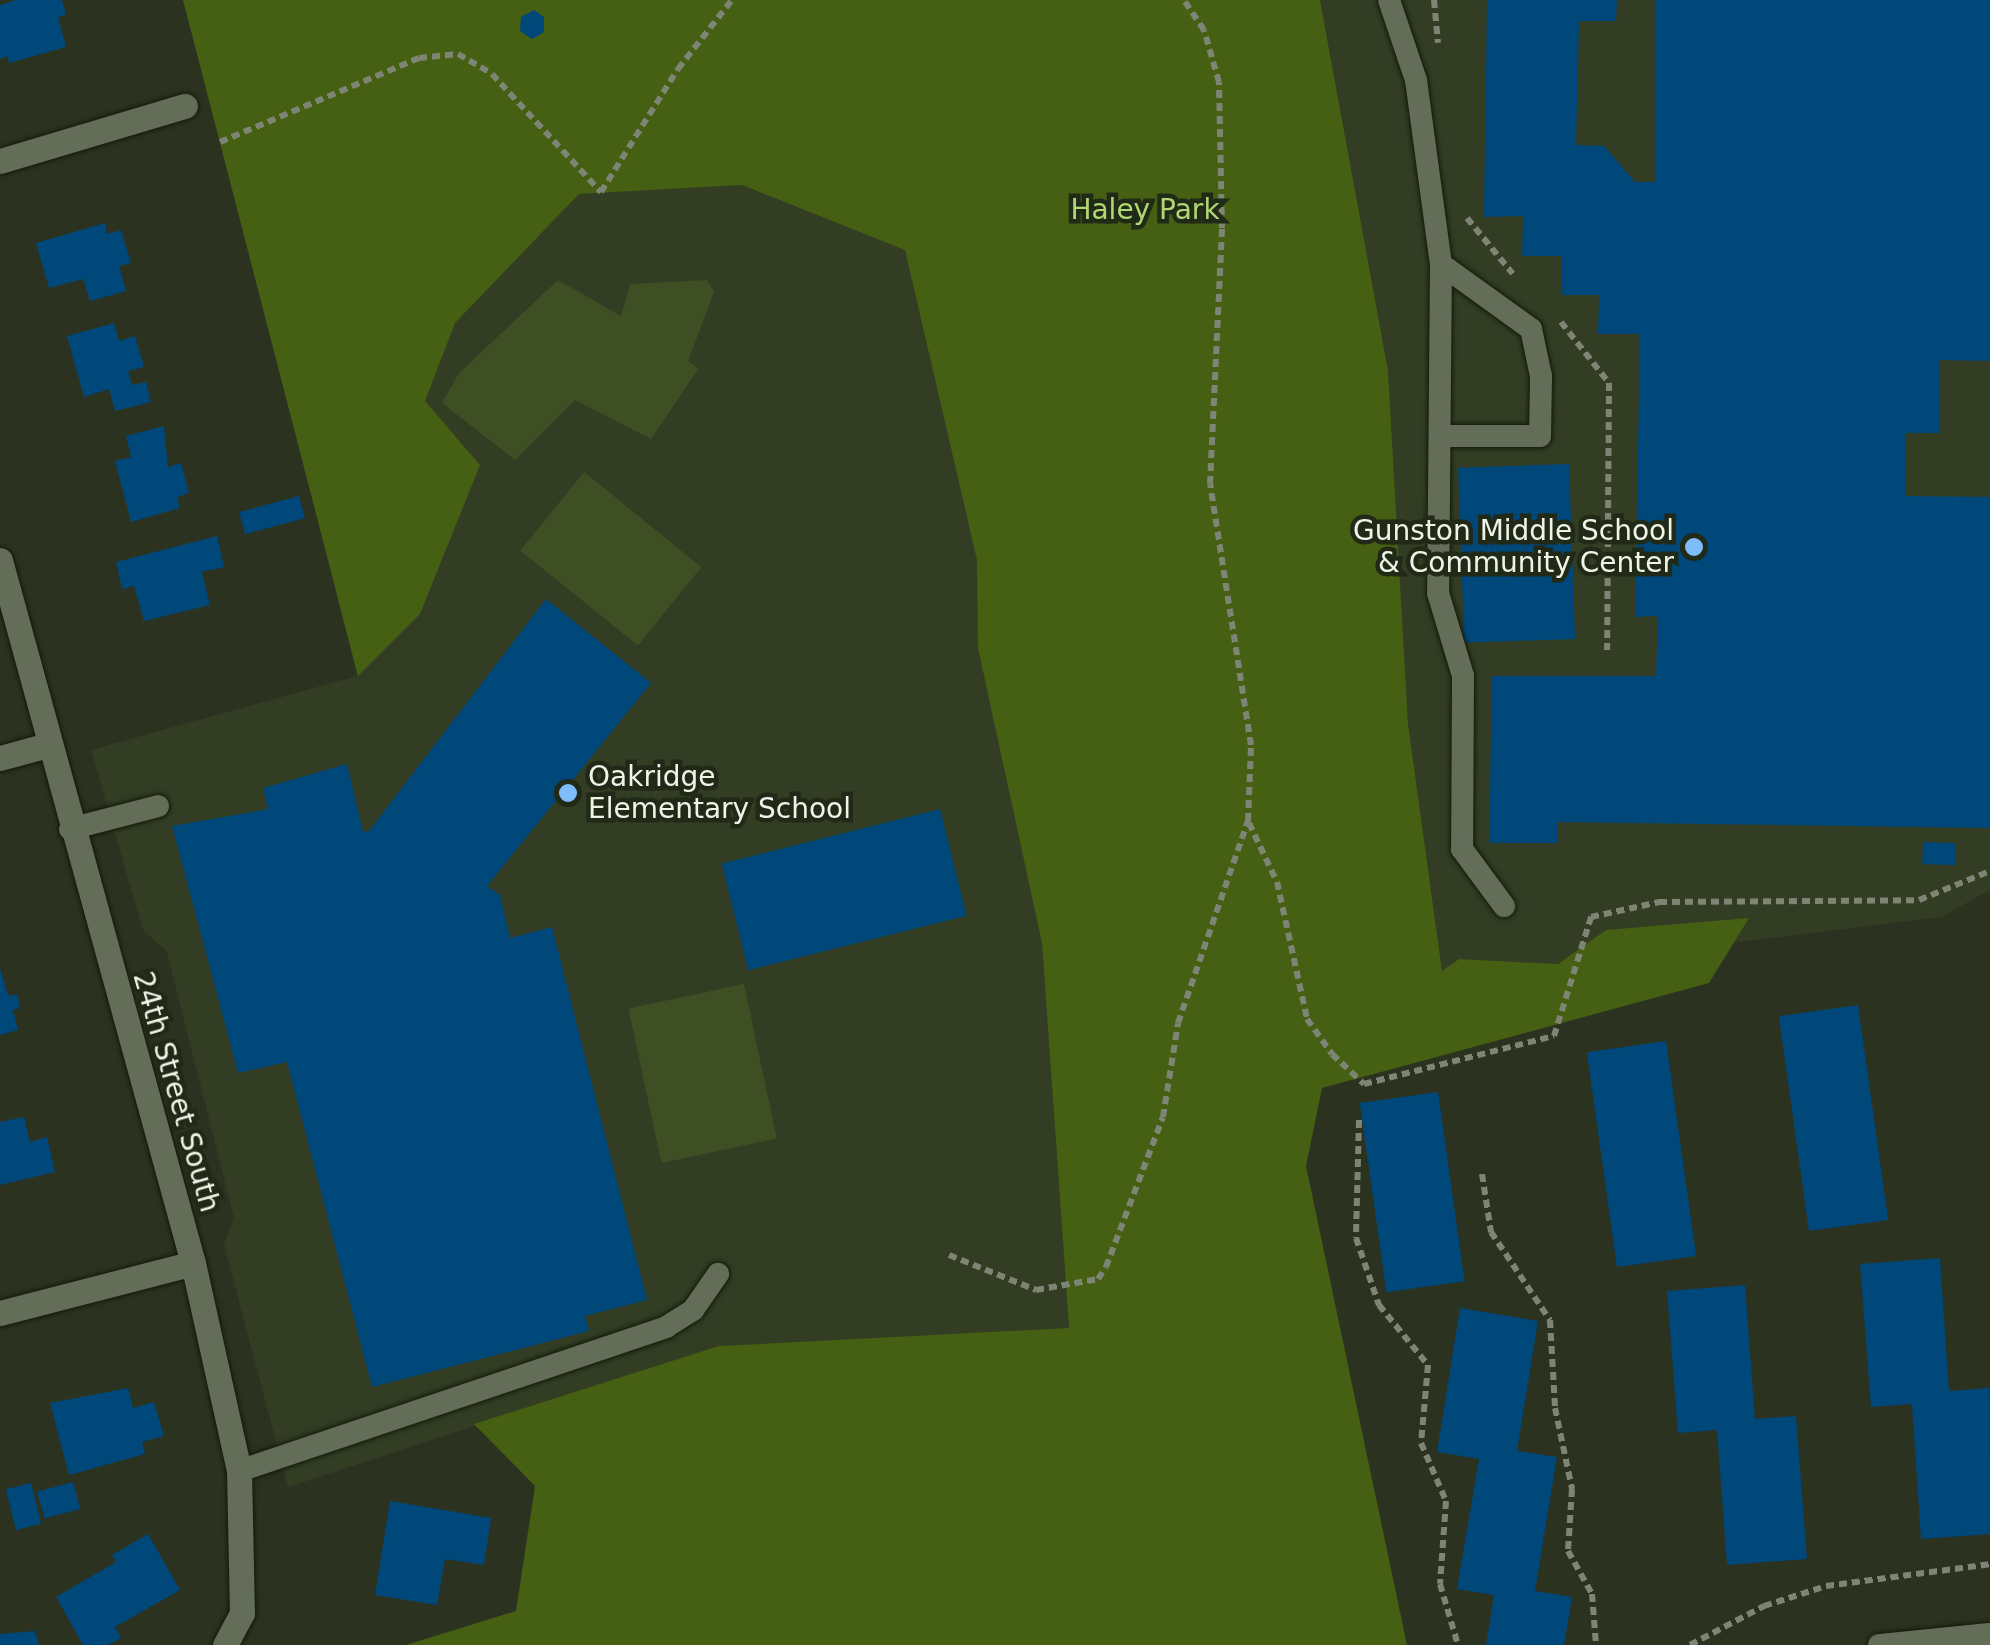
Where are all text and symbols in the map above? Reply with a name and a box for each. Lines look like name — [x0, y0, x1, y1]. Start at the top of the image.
park label: Haley Park — [1070, 193, 1220, 227]
place label: Gunston Middle School & Community Center — [1353, 514, 1674, 580]
marker: Gunston Middle School & Community Center — [1683, 536, 1705, 558]
place label: Oakridge Elementary School — [588, 760, 851, 826]
marker: Oakridge Elementary School — [557, 782, 579, 804]
street label: 24th Street South — [126, 968, 226, 1216]

